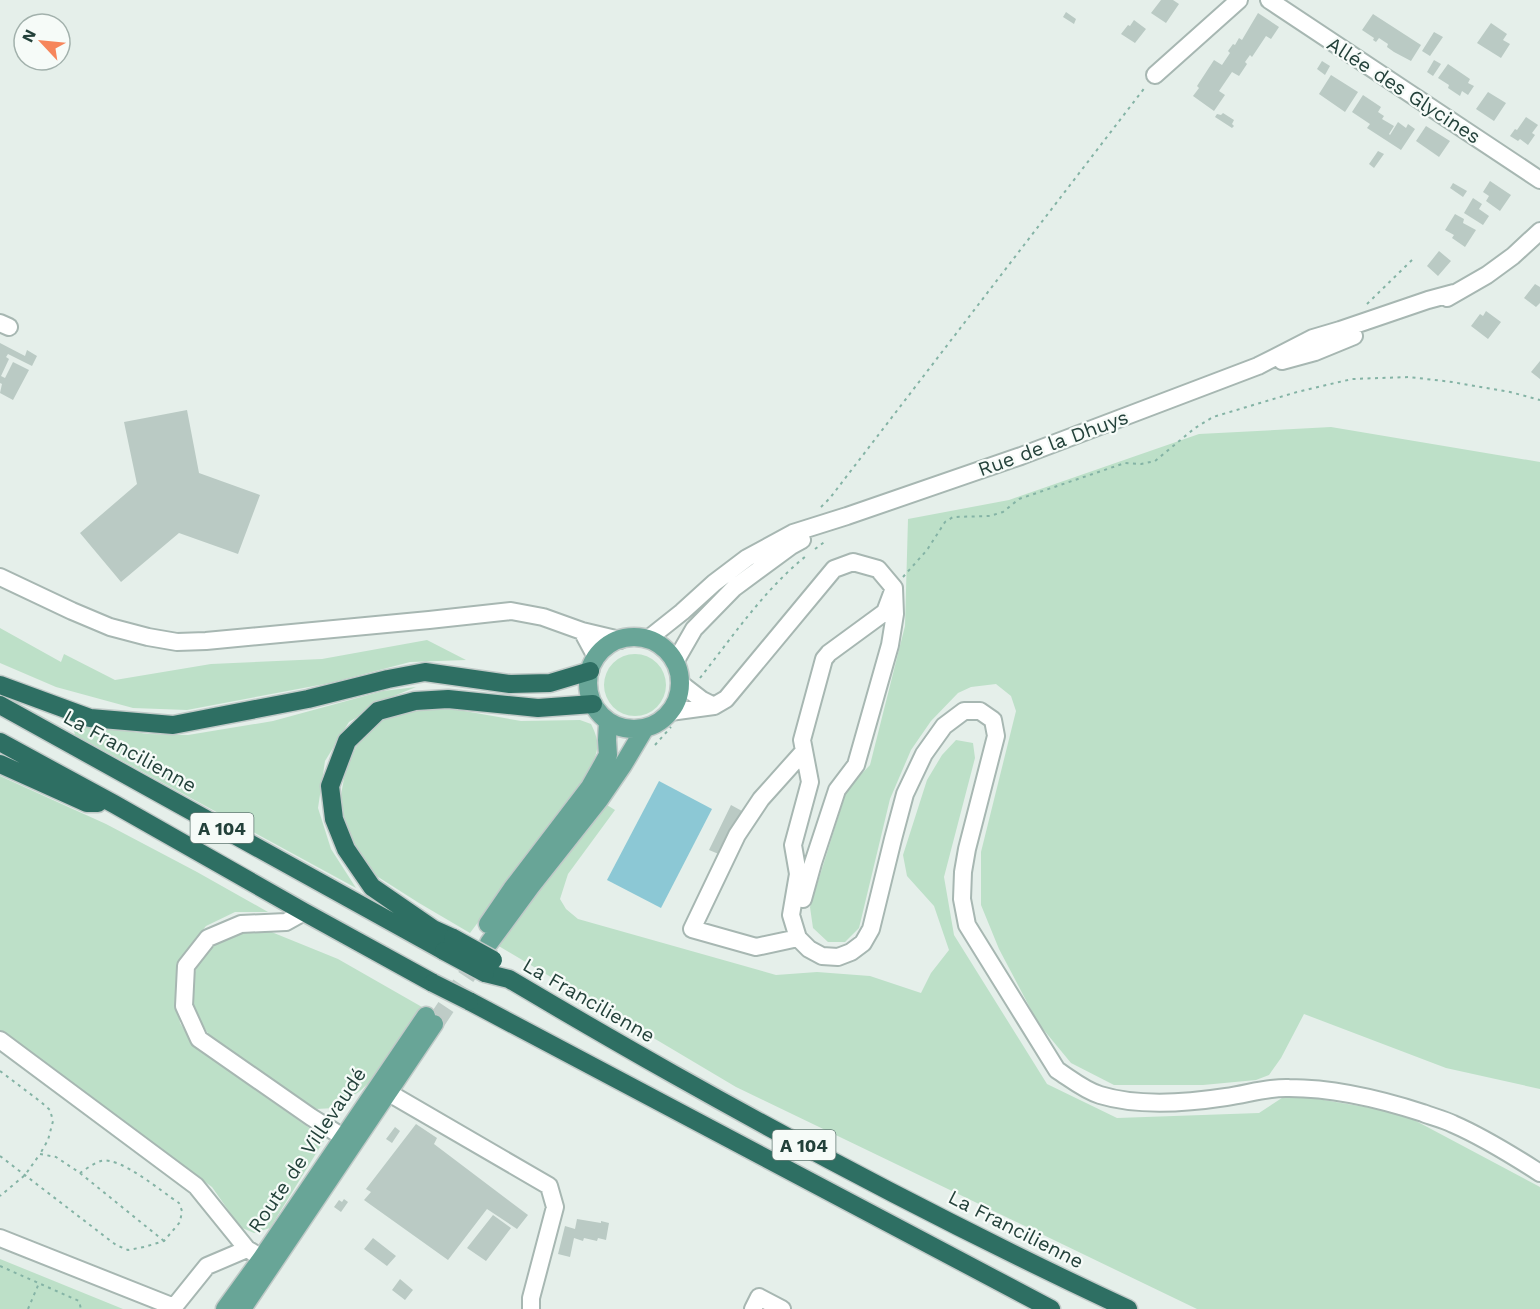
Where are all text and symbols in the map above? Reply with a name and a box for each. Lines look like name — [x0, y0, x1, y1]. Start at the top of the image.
north arrow — [12, 12, 72, 72]
text: N — [18, 26, 40, 45]
street label: Allée des Glycines — [1323, 31, 1485, 149]
street label: Rue de la Dhuys — [975, 405, 1131, 481]
street label: La Francilienne — [59, 705, 201, 797]
road number: A 104 — [190, 813, 254, 843]
street label: La Francilienne — [519, 953, 659, 1047]
street label: Route de Villevaudé — [243, 1063, 371, 1237]
road number: A 104 — [772, 1130, 836, 1160]
street label: La Francilienne — [944, 1185, 1088, 1273]

